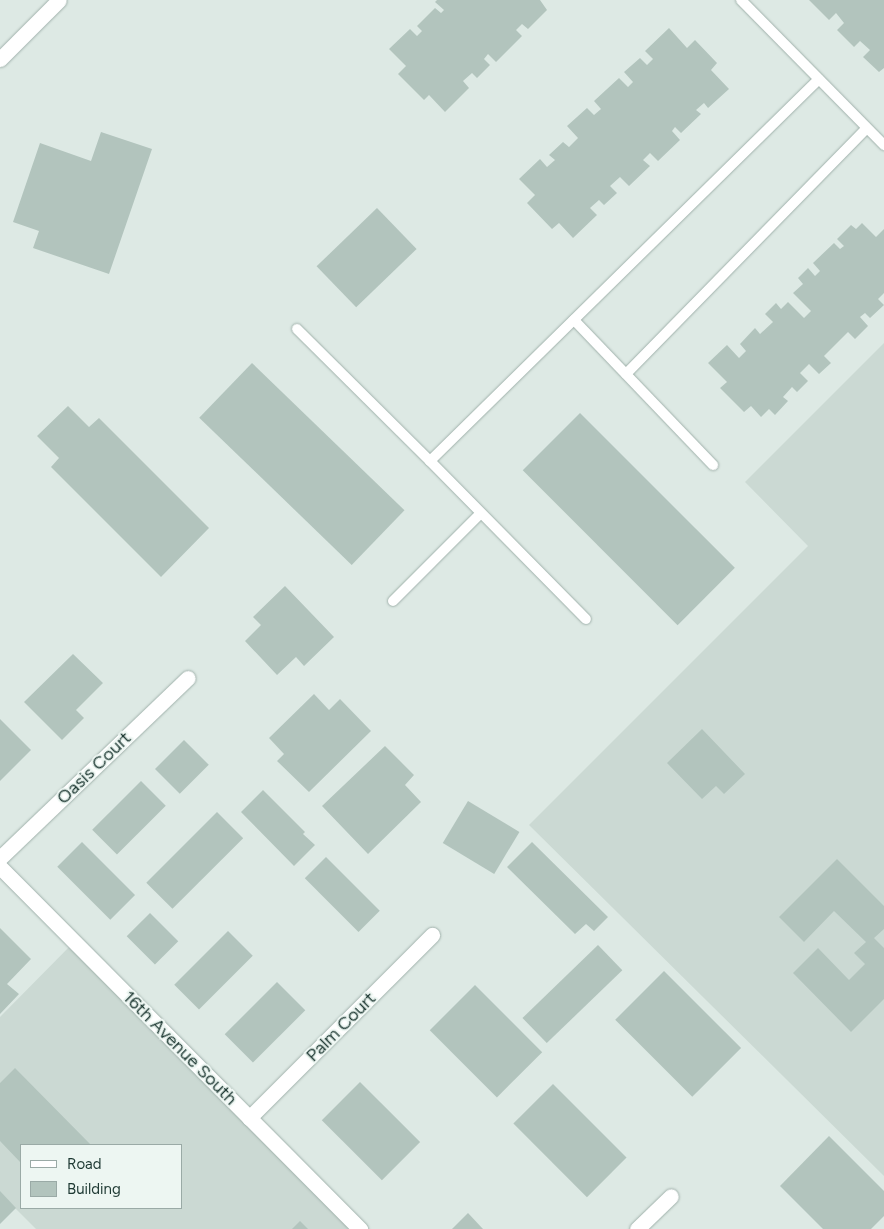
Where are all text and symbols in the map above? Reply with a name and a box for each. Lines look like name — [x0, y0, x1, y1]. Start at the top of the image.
street label: Oasis Court — [52, 727, 136, 809]
street label: 16th Avenue South — [118, 986, 242, 1110]
street label: Palm Court — [302, 988, 380, 1066]
legend — [20, 1144, 182, 1209]
text: Road — [67, 1155, 102, 1173]
text: Building — [67, 1180, 121, 1198]

